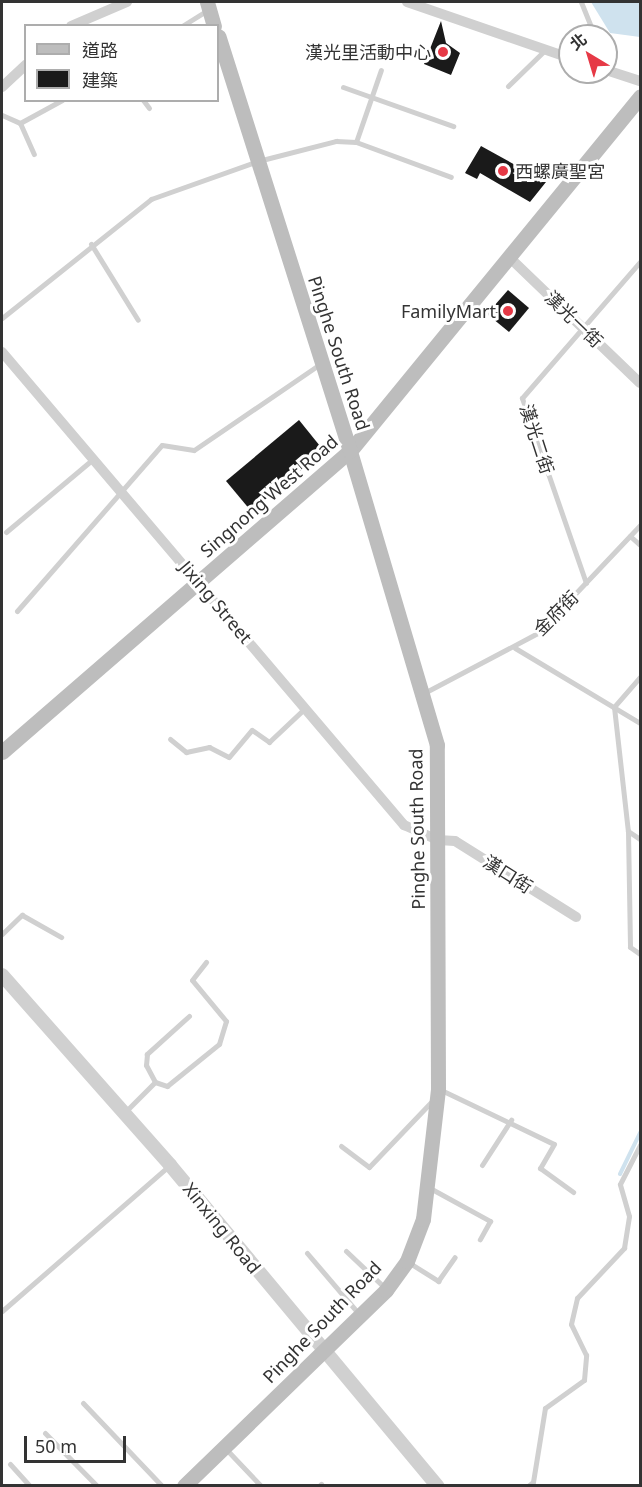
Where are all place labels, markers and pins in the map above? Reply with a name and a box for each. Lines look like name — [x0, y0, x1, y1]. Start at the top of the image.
place label: 漢光里活動中心 — [305, 41, 431, 63]
marker: 漢光里活動中心 — [436, 45, 450, 59]
place label: 西螺廣聖宮 — [515, 160, 605, 182]
marker: 西螺廣聖宮 — [496, 164, 510, 178]
place label: FamilyMart — [401, 300, 496, 322]
marker: FamilyMart — [501, 304, 515, 318]

